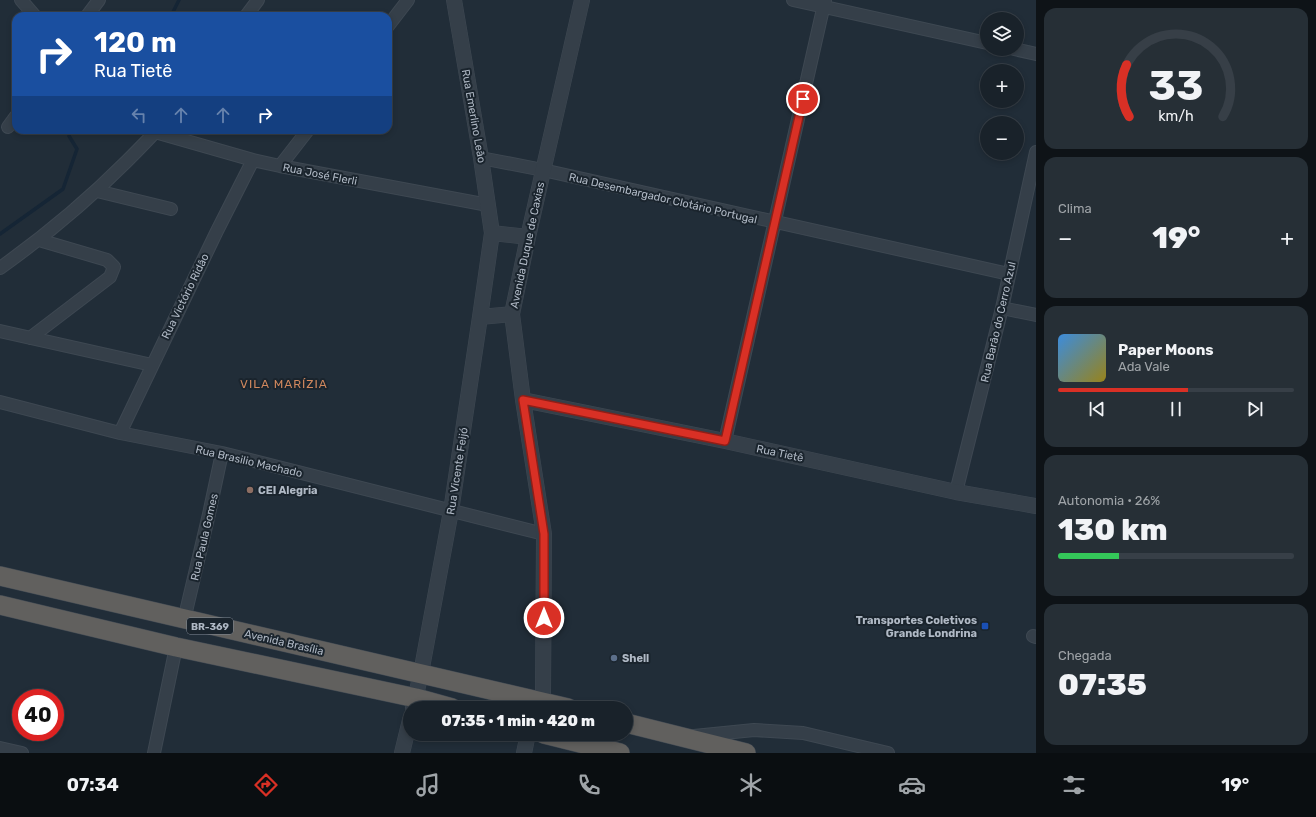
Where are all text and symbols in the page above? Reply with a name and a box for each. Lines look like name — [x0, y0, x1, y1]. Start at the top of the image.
map controls — [980, 12, 1024, 160]
button: layers — [980, 12, 1024, 56]
text: 120 m — [94, 26, 177, 59]
icon: right — [28, 28, 80, 80]
text: Rua Tietê — [94, 60, 172, 82]
text: 33 — [1149, 60, 1203, 109]
button: + — [980, 64, 1024, 108]
street label: Rua Emerlino Leão — [459, 68, 488, 164]
pin — [786, 82, 820, 116]
icon: arrive — [792, 88, 814, 110]
icon: left — [128, 104, 150, 126]
icon: ahead — [170, 104, 192, 126]
icon: ahead — [212, 104, 234, 126]
icon: right — [254, 104, 276, 126]
text: km/h — [1158, 107, 1194, 124]
button: − — [980, 116, 1024, 160]
street label: Rua José FIerli — [282, 161, 358, 188]
street label: Rua Desembargador Clotário Portugal — [567, 170, 758, 227]
street label: Avenida Duque de Caxias — [508, 180, 547, 310]
text: Clima — [1058, 201, 1092, 216]
text: 19° — [1152, 220, 1200, 256]
text: − — [1058, 225, 1072, 252]
text: + — [1280, 225, 1294, 252]
street label: Rua Victório Ridão — [159, 251, 212, 341]
street label: Rua Barão do Cerro Azul — [978, 260, 1019, 384]
text: Paper Moons — [1118, 341, 1214, 359]
text: Ada Vale — [1118, 359, 1170, 374]
district label: VILA MARÍZIA — [240, 377, 328, 391]
icon: previous — [1086, 398, 1108, 420]
icon: pause — [1165, 398, 1187, 420]
icon: next — [1244, 398, 1266, 420]
street label: Rua Vicente Feijó — [444, 426, 471, 516]
street label: Rua Tietê — [755, 442, 805, 465]
street label: Rua Brasilio Machado — [194, 443, 304, 480]
place label: CEI Alegria — [258, 484, 318, 497]
marker: CEI Alegria — [245, 485, 255, 495]
street label: Rua Paula Gomes — [188, 492, 221, 582]
text: Autonomia · 26% — [1058, 493, 1160, 508]
text: 130 km — [1058, 512, 1168, 548]
position arrow — [523, 597, 565, 639]
place label: Transportes Coletivos Grande Londrina — [856, 614, 977, 640]
road number: BR-369 — [187, 618, 233, 634]
marker: Transportes Coletivos Grande Londrina — [980, 621, 990, 631]
street label: Avenida Brasília — [243, 627, 325, 658]
text: Chegada — [1058, 648, 1112, 663]
place label: Shell — [622, 652, 649, 665]
marker: Shell — [609, 653, 619, 663]
text: 07:35 — [1058, 667, 1147, 703]
speed limit sign: 40 — [12, 689, 64, 741]
text: 07:35 · 1 min · 420 m — [441, 712, 595, 730]
icon: directions — [252, 771, 280, 799]
icon: music — [414, 771, 442, 799]
icon: phone — [575, 771, 603, 799]
icon: climate — [737, 771, 765, 799]
icon: car — [898, 771, 926, 799]
icon: filters — [1060, 771, 1088, 799]
text: 07:34 — [67, 774, 119, 796]
text: 19° — [1221, 774, 1249, 796]

